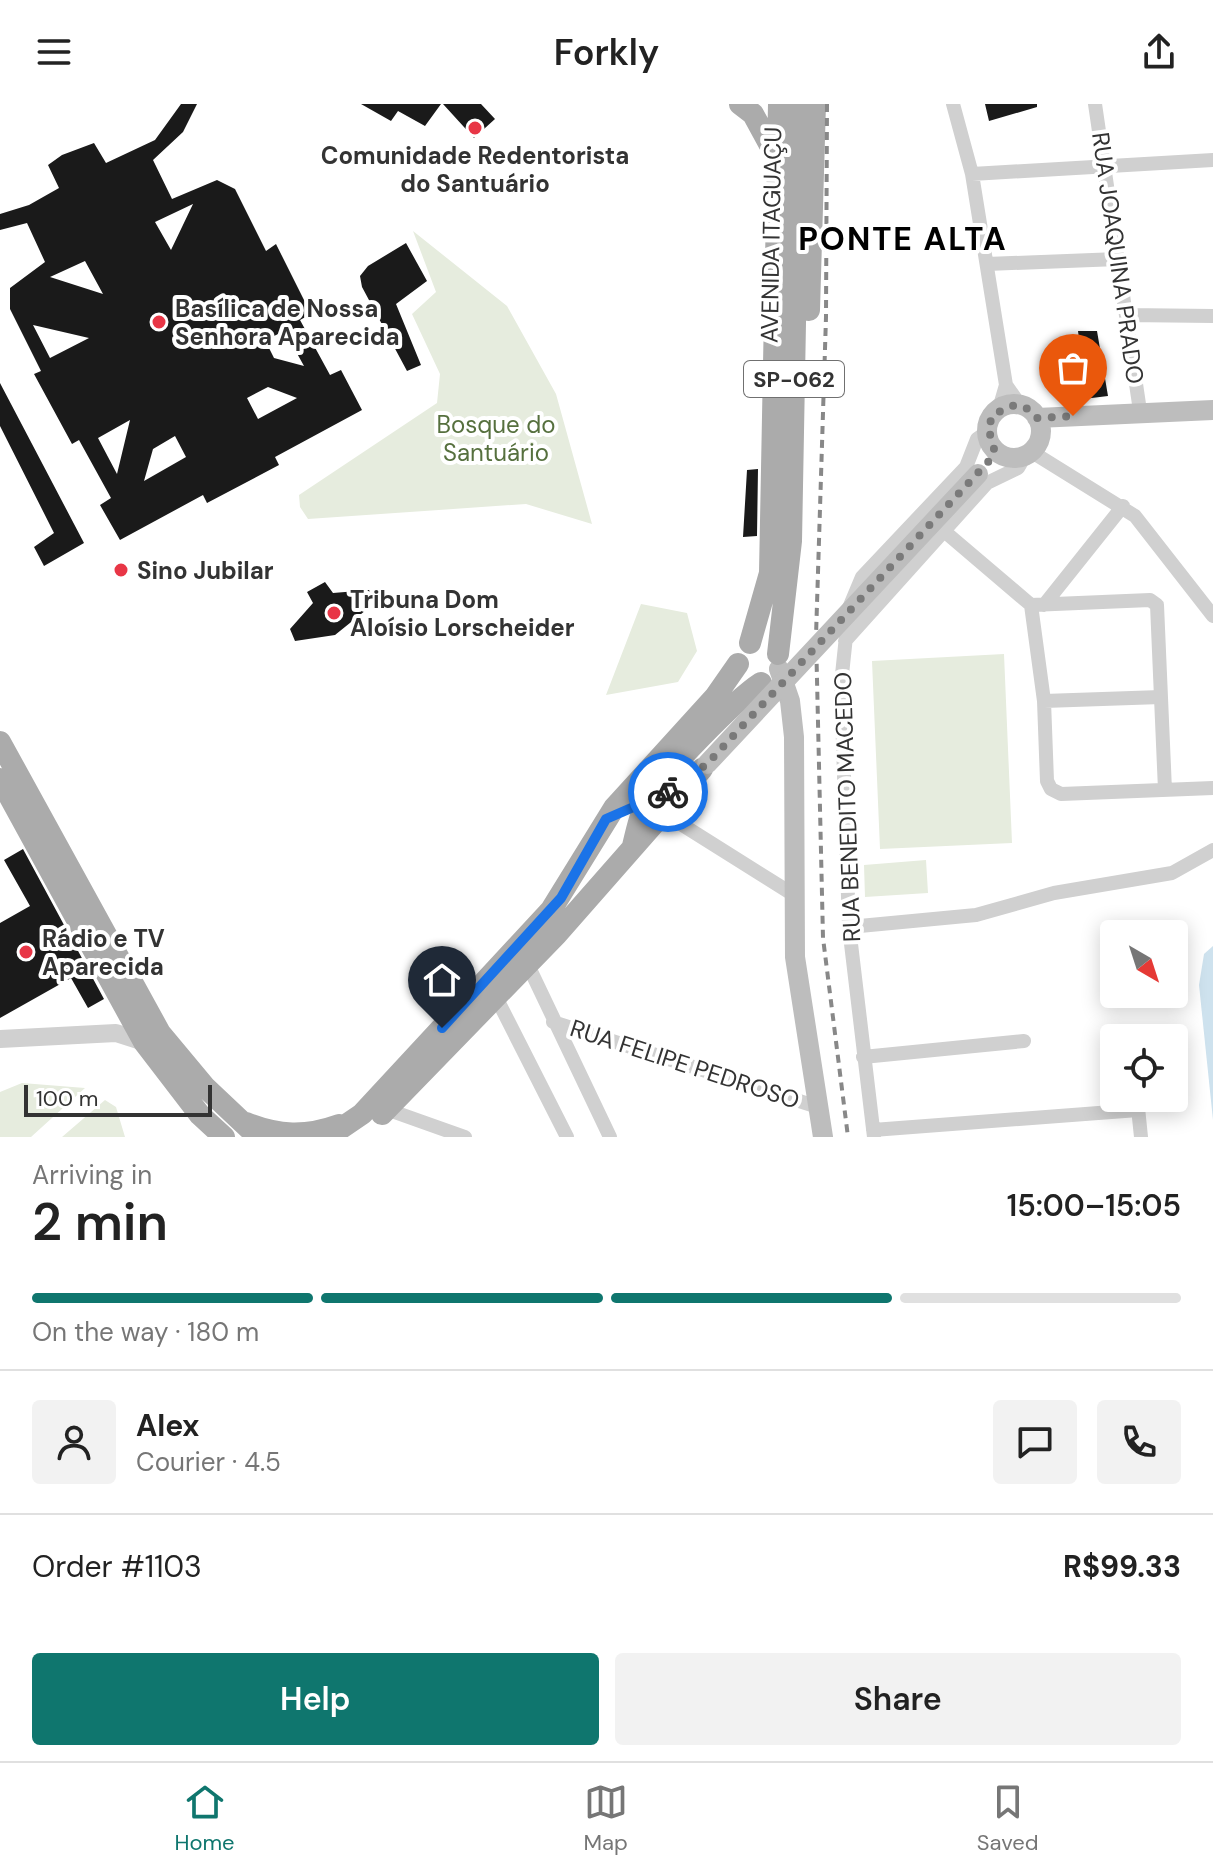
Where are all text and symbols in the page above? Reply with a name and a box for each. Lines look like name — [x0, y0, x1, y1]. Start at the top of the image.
text: Forkly — [554, 29, 659, 76]
icon: menu — [32, 30, 76, 74]
icon: share — [1137, 30, 1181, 74]
marker: Comunidade Redentorista do Santuário — [466, 119, 484, 137]
street label: AVENIDA ITAGUAÇU — [754, 127, 788, 343]
street label: RUA JOAQUINA PRADO — [1085, 130, 1151, 386]
place label: Comunidade Redentorista do Santuário — [321, 140, 629, 199]
district label: PONTE ALTA — [798, 218, 1008, 260]
place label: Basílica de Nossa Senhora Aparecida — [175, 293, 400, 352]
marker: Basílica de Nossa Senhora Aparecida — [150, 313, 168, 331]
pin — [1039, 334, 1107, 416]
icon: bag — [1051, 346, 1095, 390]
road number: SP-062 — [744, 361, 844, 397]
park label: Bosque do Santuário — [437, 409, 555, 468]
place label: Sino Jubilar — [137, 555, 274, 586]
marker: Sino Jubilar — [112, 561, 130, 579]
place label: Tribuna Dom Aloísio Lorscheider — [350, 584, 575, 643]
marker: Tribuna Dom Aloísio Lorscheider — [325, 604, 343, 622]
street label: RUA BENEDITO MACEDO — [827, 671, 867, 943]
courier — [628, 752, 708, 832]
icon: bike — [646, 770, 690, 814]
north arrow — [1100, 920, 1188, 1008]
map controls — [1100, 920, 1188, 1112]
place label: Rádio e TV Aparecida — [42, 923, 165, 982]
marker: Rádio e TV Aparecida — [17, 943, 35, 961]
pin — [408, 946, 476, 1028]
icon: home — [420, 958, 464, 1002]
street label: RUA FELIPE PEDROSO — [566, 1012, 804, 1116]
button: locate — [1100, 1024, 1188, 1112]
scale bar — [24, 1081, 212, 1117]
text: 100 m — [36, 1084, 98, 1113]
text: Arriving in — [32, 1158, 152, 1192]
text: 15:00–15:05 — [1007, 1186, 1181, 1225]
text: 2 min — [32, 1188, 168, 1256]
text: On the way · 180 m — [32, 1315, 259, 1349]
button: person — [32, 1400, 116, 1484]
button: chat — [993, 1400, 1077, 1484]
button: phone — [1097, 1400, 1181, 1484]
text: Alex — [136, 1406, 199, 1445]
text: Courier · 4.5 — [136, 1445, 281, 1479]
text: Order #1103 — [32, 1547, 202, 1586]
text: R$99.33 — [1063, 1547, 1181, 1586]
button: Help — [32, 1653, 599, 1745]
button: Share — [615, 1653, 1181, 1745]
tab: Home — [174, 1780, 235, 1857]
tab: Map — [584, 1780, 628, 1857]
tab: Saved — [977, 1780, 1039, 1857]

